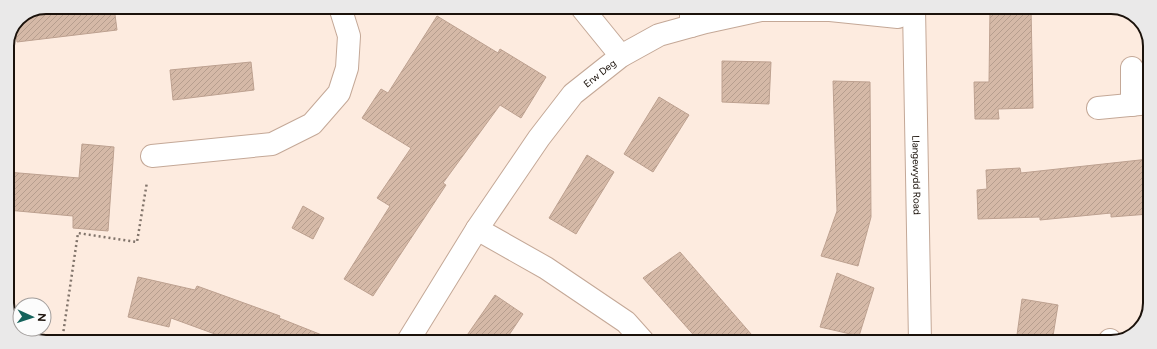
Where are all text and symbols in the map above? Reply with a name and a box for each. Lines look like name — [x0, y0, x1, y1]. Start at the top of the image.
street label: Erw Deg — [581, 56, 618, 90]
street label: Llangewydd Road — [910, 135, 924, 215]
north arrow — [12, 297, 52, 337]
text: N — [35, 313, 48, 322]

